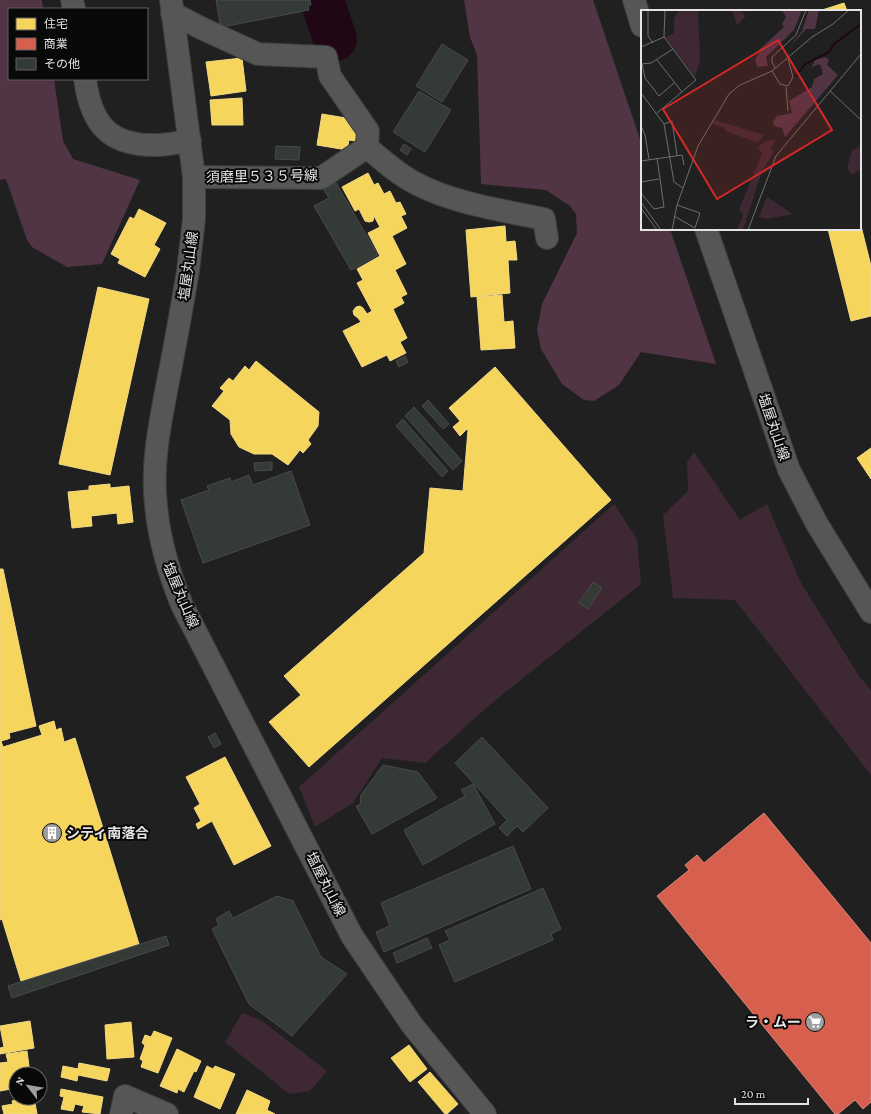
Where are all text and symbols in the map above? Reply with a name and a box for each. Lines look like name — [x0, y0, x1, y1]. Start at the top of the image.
legend — [8, 8, 148, 80]
inset map — [641, 10, 861, 230]
text: 住宅 — [44, 17, 68, 31]
text: 商業 — [44, 37, 68, 51]
text: その他 — [44, 57, 80, 71]
street label: 須磨里５３５号線 — [206, 167, 318, 185]
street label: 塩屋丸山線 — [175, 230, 201, 302]
street label: 塩屋丸山線 — [755, 391, 793, 463]
street label: 塩屋丸山線 — [160, 560, 202, 630]
building icon: シティ南落合 — [41, 822, 63, 844]
place label: シティ南落合 — [66, 825, 149, 841]
street label: 塩屋丸山線 — [303, 849, 349, 919]
supermarket icon: ラ・ムー — [804, 1011, 826, 1033]
place label: ラ・ムー — [745, 1014, 801, 1030]
north arrow — [8, 1066, 48, 1106]
text: N — [12, 1074, 27, 1087]
scale bar — [735, 1080, 808, 1106]
text: 20 m — [741, 1087, 766, 1101]

